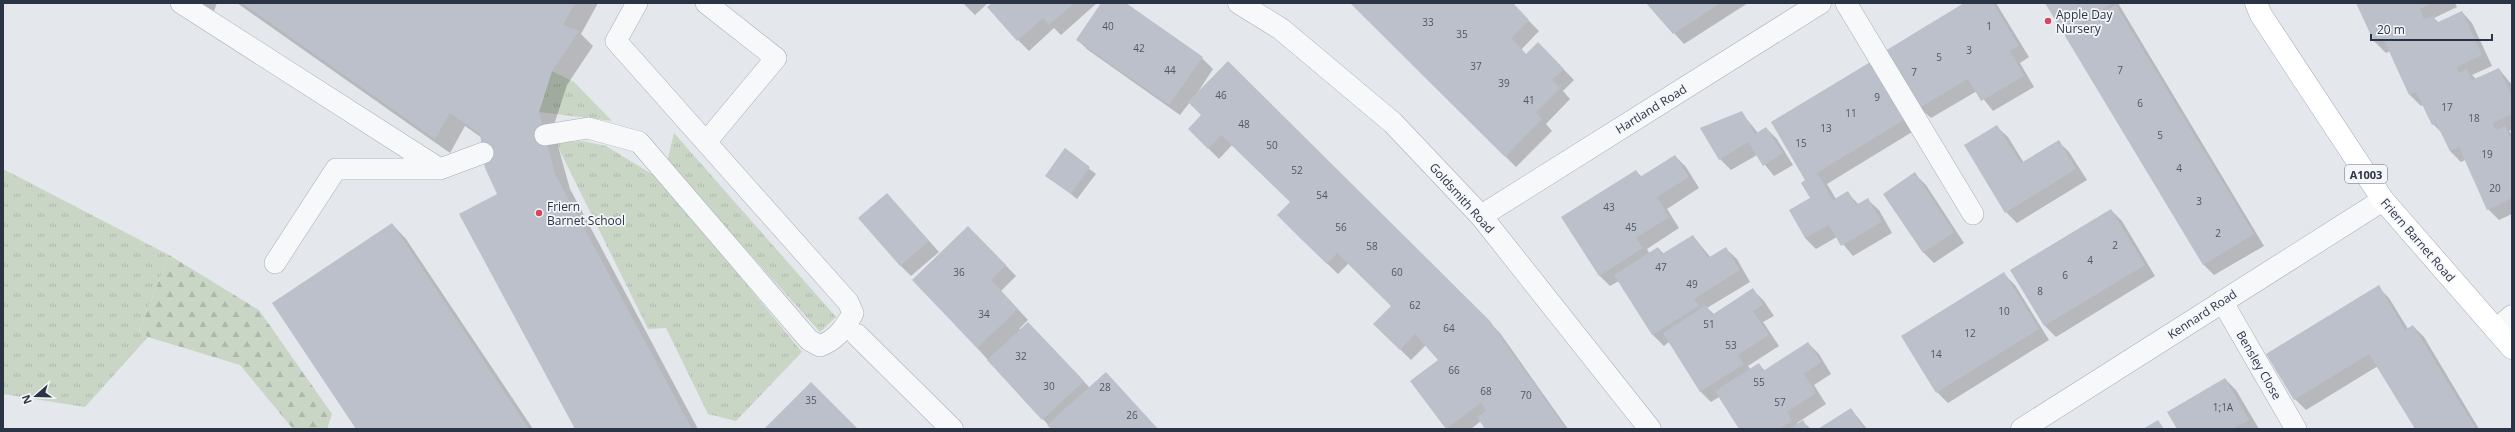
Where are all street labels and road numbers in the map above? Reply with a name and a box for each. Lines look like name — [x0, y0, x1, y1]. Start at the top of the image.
street label: Hartland Road — [1612, 80, 1690, 138]
street label: Goldsmith Road — [1426, 159, 1498, 237]
road number: A1003 — [2345, 165, 2387, 183]
street label: Friern Barnet Road — [2377, 195, 2459, 285]
street label: Kennard Road — [2164, 285, 2240, 343]
street label: Bensley Close — [2232, 328, 2286, 403]

